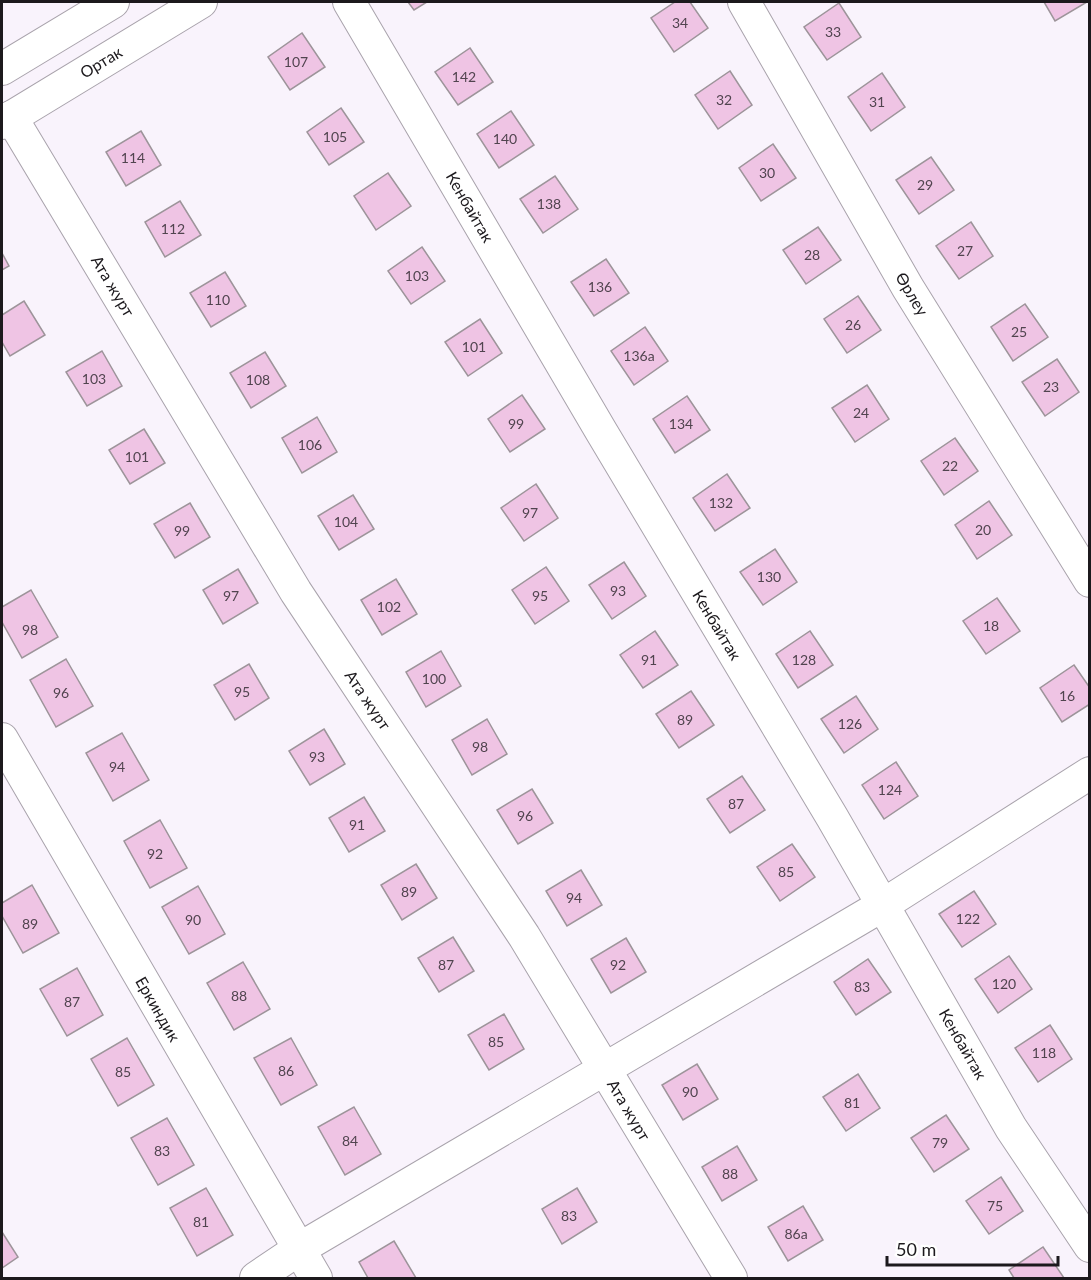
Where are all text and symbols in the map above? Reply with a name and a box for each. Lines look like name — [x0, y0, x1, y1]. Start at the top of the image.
house number: 34 — [672, 14, 688, 31]
house number: 33 — [825, 23, 841, 40]
street label: Ортак — [76, 41, 126, 81]
house number: 107 — [284, 53, 308, 70]
house number: 142 — [452, 68, 476, 85]
house number: 32 — [716, 91, 732, 108]
house number: 31 — [869, 93, 885, 110]
house number: 105 — [323, 128, 347, 145]
house number: 140 — [493, 130, 517, 147]
house number: 114 — [121, 149, 145, 166]
house number: 30 — [759, 164, 775, 181]
street label: Кенбайтак — [443, 168, 499, 246]
house number: 29 — [917, 176, 933, 193]
house number: 138 — [537, 195, 561, 212]
house number: 112 — [161, 220, 185, 237]
house number: 27 — [957, 242, 973, 259]
house number: 28 — [804, 246, 820, 263]
street label: Ата журт — [88, 252, 139, 320]
house number: 103 — [405, 267, 429, 284]
street label: Өрлеу — [892, 269, 933, 320]
house number: 136 — [588, 278, 612, 295]
house number: 110 — [206, 291, 230, 308]
house number: 26 — [845, 316, 861, 333]
house number: 25 — [1011, 323, 1027, 340]
house number: 101 — [462, 338, 486, 355]
house number: 136а — [623, 347, 655, 364]
house number: 103 — [82, 370, 106, 387]
house number: 108 — [246, 371, 270, 388]
house number: 23 — [1043, 378, 1059, 395]
house number: 24 — [853, 404, 869, 421]
house number: 99 — [508, 415, 524, 432]
house number: 134 — [669, 415, 693, 432]
house number: 106 — [298, 436, 322, 453]
house number: 101 — [125, 448, 149, 465]
house number: 22 — [942, 457, 958, 474]
house number: 132 — [709, 494, 733, 511]
house number: 97 — [522, 504, 538, 521]
house number: 104 — [334, 513, 358, 530]
house number: 20 — [975, 521, 991, 538]
house number: 99 — [174, 522, 190, 539]
house number: 130 — [757, 568, 781, 585]
house number: 93 — [610, 582, 626, 599]
street label: Кенбайтак — [689, 586, 746, 664]
house number: 97 — [223, 587, 239, 604]
house number: 95 — [532, 587, 548, 604]
house number: 102 — [377, 598, 401, 615]
house number: 18 — [983, 617, 999, 634]
house number: 98 — [22, 621, 38, 638]
house number: 91 — [641, 651, 657, 668]
house number: 128 — [792, 651, 816, 668]
street label: Ата журт — [342, 666, 395, 733]
house number: 100 — [422, 670, 446, 687]
house number: 95 — [234, 683, 250, 700]
house number: 96 — [53, 684, 69, 701]
house number: 16 — [1059, 687, 1075, 704]
house number: 89 — [677, 711, 693, 728]
house number: 126 — [838, 715, 862, 732]
house number: 98 — [472, 738, 488, 755]
house number: 93 — [309, 748, 325, 765]
house number: 94 — [109, 758, 125, 775]
house number: 124 — [878, 781, 902, 798]
house number: 87 — [728, 795, 744, 812]
house number: 96 — [517, 807, 533, 824]
house number: 91 — [349, 816, 365, 833]
house number: 92 — [147, 845, 163, 862]
house number: 85 — [778, 863, 794, 880]
house number: 89 — [401, 883, 417, 900]
house number: 94 — [566, 889, 582, 906]
house number: 122 — [956, 910, 980, 927]
house number: 90 — [185, 911, 201, 928]
house number: 89 — [22, 915, 38, 932]
house number: 87 — [438, 956, 454, 973]
house number: 92 — [610, 956, 626, 973]
street label: Еркиндик — [132, 973, 185, 1045]
house number: 120 — [992, 975, 1016, 992]
house number: 83 — [854, 978, 870, 995]
house number: 88 — [231, 987, 247, 1004]
house number: 87 — [64, 993, 80, 1010]
street label: Кенбайтак — [936, 1005, 992, 1083]
house number: 85 — [488, 1033, 504, 1050]
house number: 118 — [1032, 1044, 1056, 1061]
house number: 86 — [278, 1062, 294, 1079]
house number: 85 — [115, 1063, 131, 1080]
street label: Ата журт — [604, 1076, 655, 1144]
house number: 90 — [682, 1083, 698, 1100]
house number: 81 — [844, 1094, 860, 1111]
house number: 84 — [342, 1132, 358, 1149]
house number: 79 — [932, 1134, 948, 1151]
house number: 83 — [154, 1142, 170, 1159]
house number: 88 — [722, 1165, 738, 1182]
house number: 75 — [987, 1197, 1003, 1214]
house number: 83 — [561, 1207, 577, 1224]
house number: 81 — [193, 1213, 209, 1230]
house number: 86а — [784, 1225, 808, 1242]
scale bar — [887, 1229, 1058, 1267]
text: 50 m — [896, 1238, 936, 1260]

